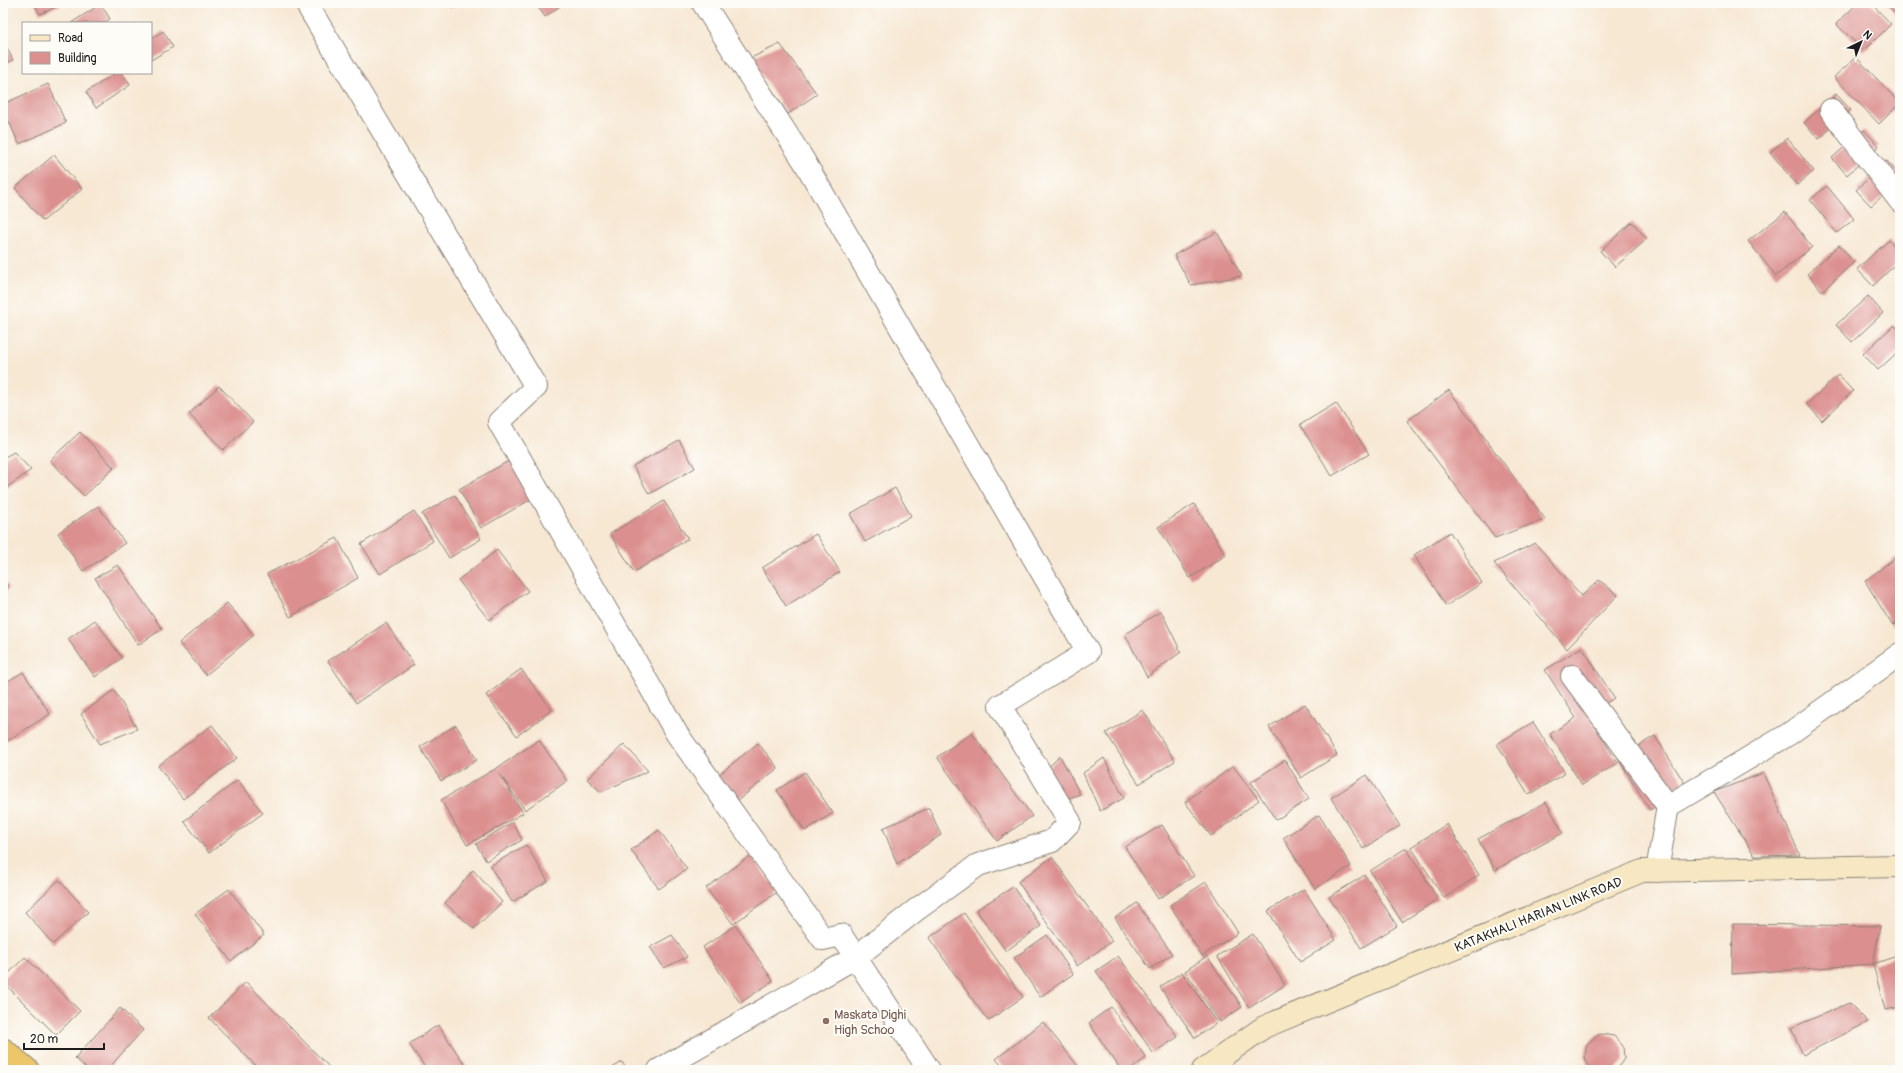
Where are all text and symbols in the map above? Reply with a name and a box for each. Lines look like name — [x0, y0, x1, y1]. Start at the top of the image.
legend — [22, 22, 152, 74]
north arrow — [1841, 22, 1881, 62]
text: N — [1860, 28, 1875, 43]
text: Road — [58, 31, 83, 46]
text: Building — [58, 51, 97, 66]
street label: KATAKHALI HARIAN LINK ROAD — [1452, 874, 1625, 956]
place label: Maskata Dighi High Schoo — [834, 1007, 906, 1038]
marker: Maskata Dighi High Schoo — [821, 1016, 831, 1026]
scale bar — [24, 1025, 104, 1051]
text: 20 m — [30, 1032, 59, 1047]

